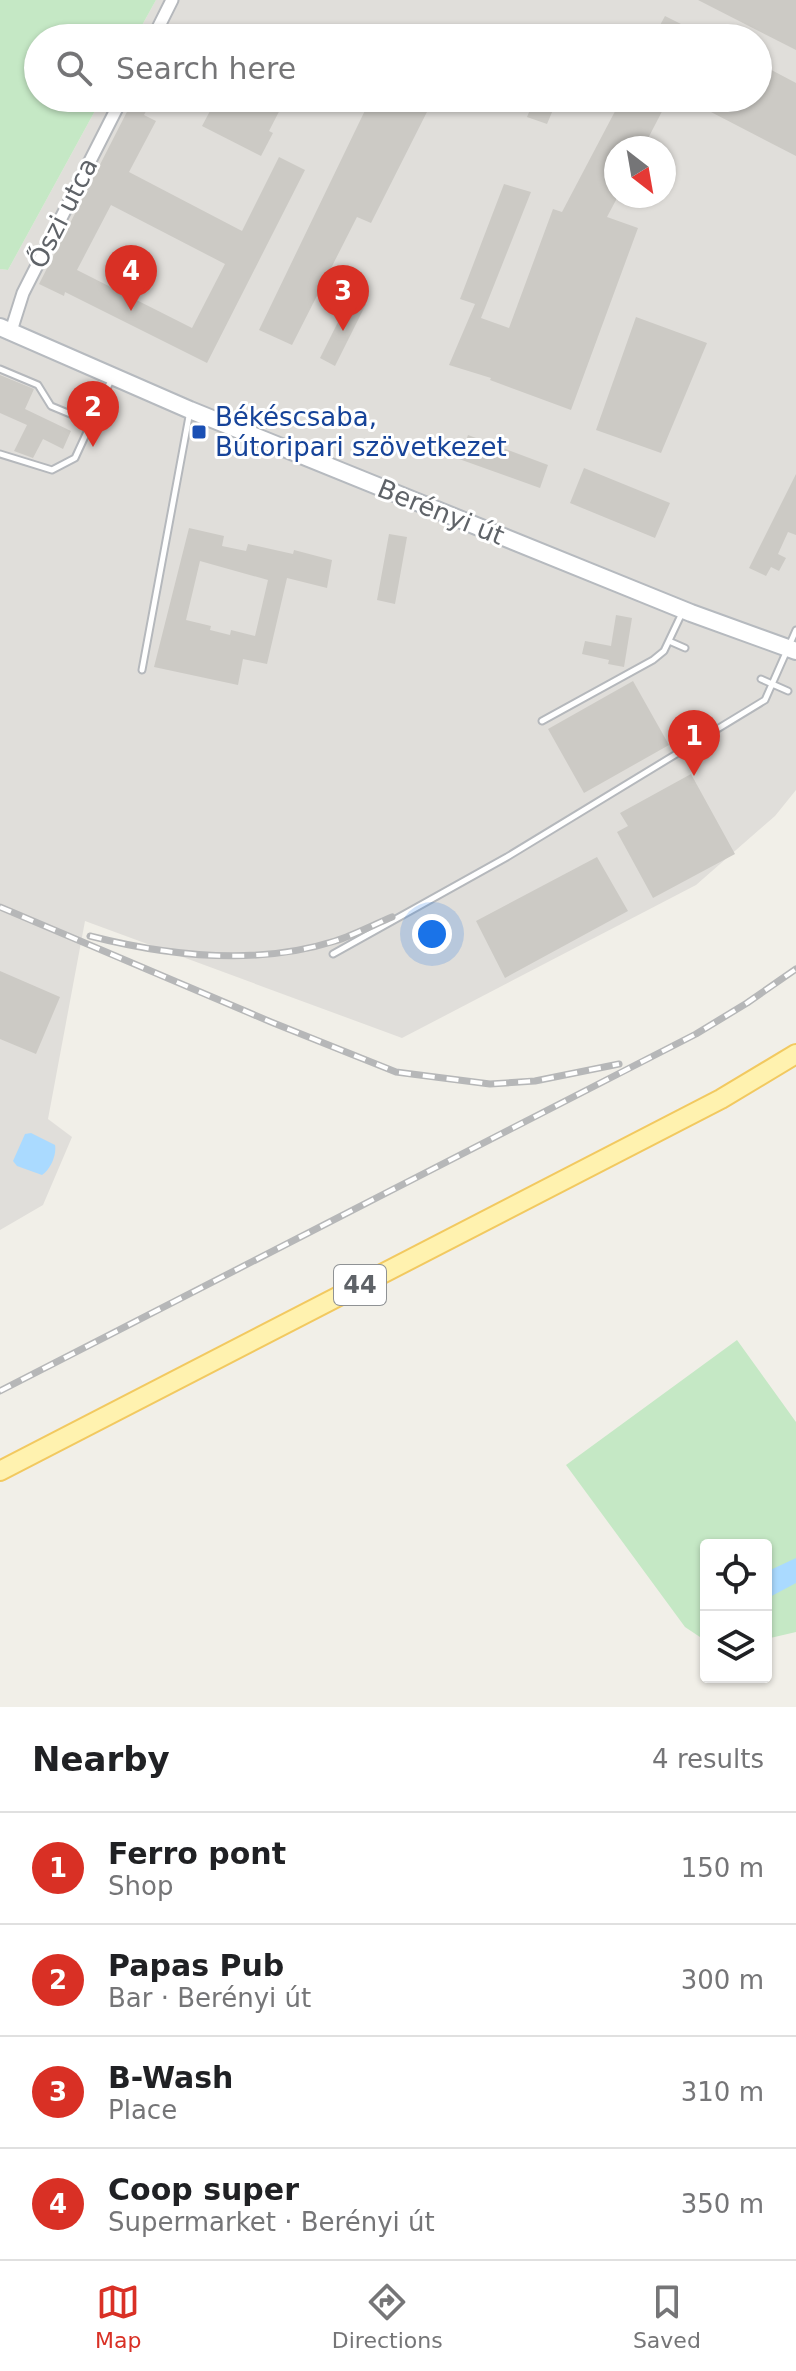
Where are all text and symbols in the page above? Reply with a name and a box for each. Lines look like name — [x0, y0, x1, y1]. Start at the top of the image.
search box — [24, 24, 772, 112]
icon: search — [52, 46, 96, 90]
text: Search here — [116, 51, 296, 86]
north arrow — [604, 136, 676, 208]
street label: Őszi utca — [21, 152, 104, 273]
pin: 4 — [105, 245, 157, 311]
pin: 3 — [317, 265, 369, 331]
pin: 2 — [67, 381, 119, 447]
place label: Békéscsaba, Bútoripari szövetkezet — [215, 402, 507, 462]
marker: Békéscsaba, Bútoripari szövetkezet — [190, 423, 208, 441]
street label: Berényi út — [373, 473, 509, 551]
pin: 1 — [668, 710, 720, 776]
your location — [412, 914, 452, 954]
road number: 44 — [334, 1265, 386, 1305]
map controls — [700, 1539, 772, 1683]
button: locate — [700, 1539, 772, 1611]
button: layers — [700, 1611, 772, 1683]
text: Nearby — [32, 1739, 170, 1779]
text: 4 results — [652, 1744, 764, 1774]
text: Ferro pont — [108, 1836, 286, 1871]
text: 1 — [49, 1853, 67, 1883]
text: 150 m — [681, 1853, 764, 1883]
text: Shop — [108, 1871, 173, 1901]
text: Papas Pub — [108, 1948, 284, 1983]
text: 2 — [49, 1965, 67, 1995]
text: 300 m — [681, 1965, 764, 1995]
text: Bar · Berényi út — [108, 1983, 311, 2013]
text: B-Wash — [108, 2060, 233, 2095]
text: 3 — [49, 2077, 67, 2107]
text: 310 m — [681, 2077, 764, 2107]
text: Place — [108, 2095, 177, 2125]
text: Coop super — [108, 2172, 299, 2207]
text: 4 — [49, 2189, 67, 2219]
text: 350 m — [681, 2189, 764, 2219]
text: Supermarket · Berényi út — [108, 2207, 435, 2237]
tab: Map — [95, 2280, 142, 2353]
tab: Directions — [332, 2280, 443, 2353]
tab: Saved — [633, 2280, 701, 2353]

